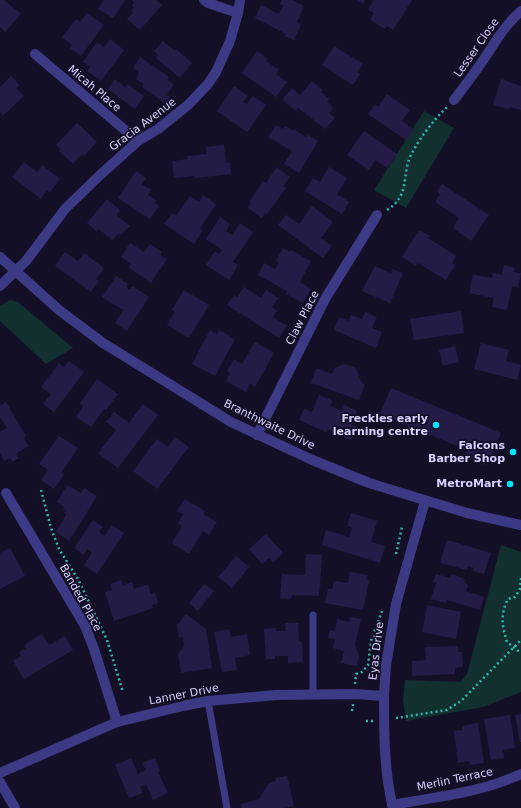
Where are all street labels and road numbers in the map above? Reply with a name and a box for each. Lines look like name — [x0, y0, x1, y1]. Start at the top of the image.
street label: Lesser Close — [452, 16, 502, 80]
street label: Micah Place — [65, 63, 123, 115]
street label: Gracia Avenue — [107, 96, 179, 154]
street label: Claw Place — [284, 289, 322, 347]
street label: Branthwaite Drive — [221, 397, 317, 453]
street label: Banded Place — [56, 562, 104, 634]
street label: Eyas Drive — [367, 621, 387, 681]
street label: Lanner Drive — [148, 682, 220, 708]
street label: Merlin Terrace — [416, 765, 494, 795]

